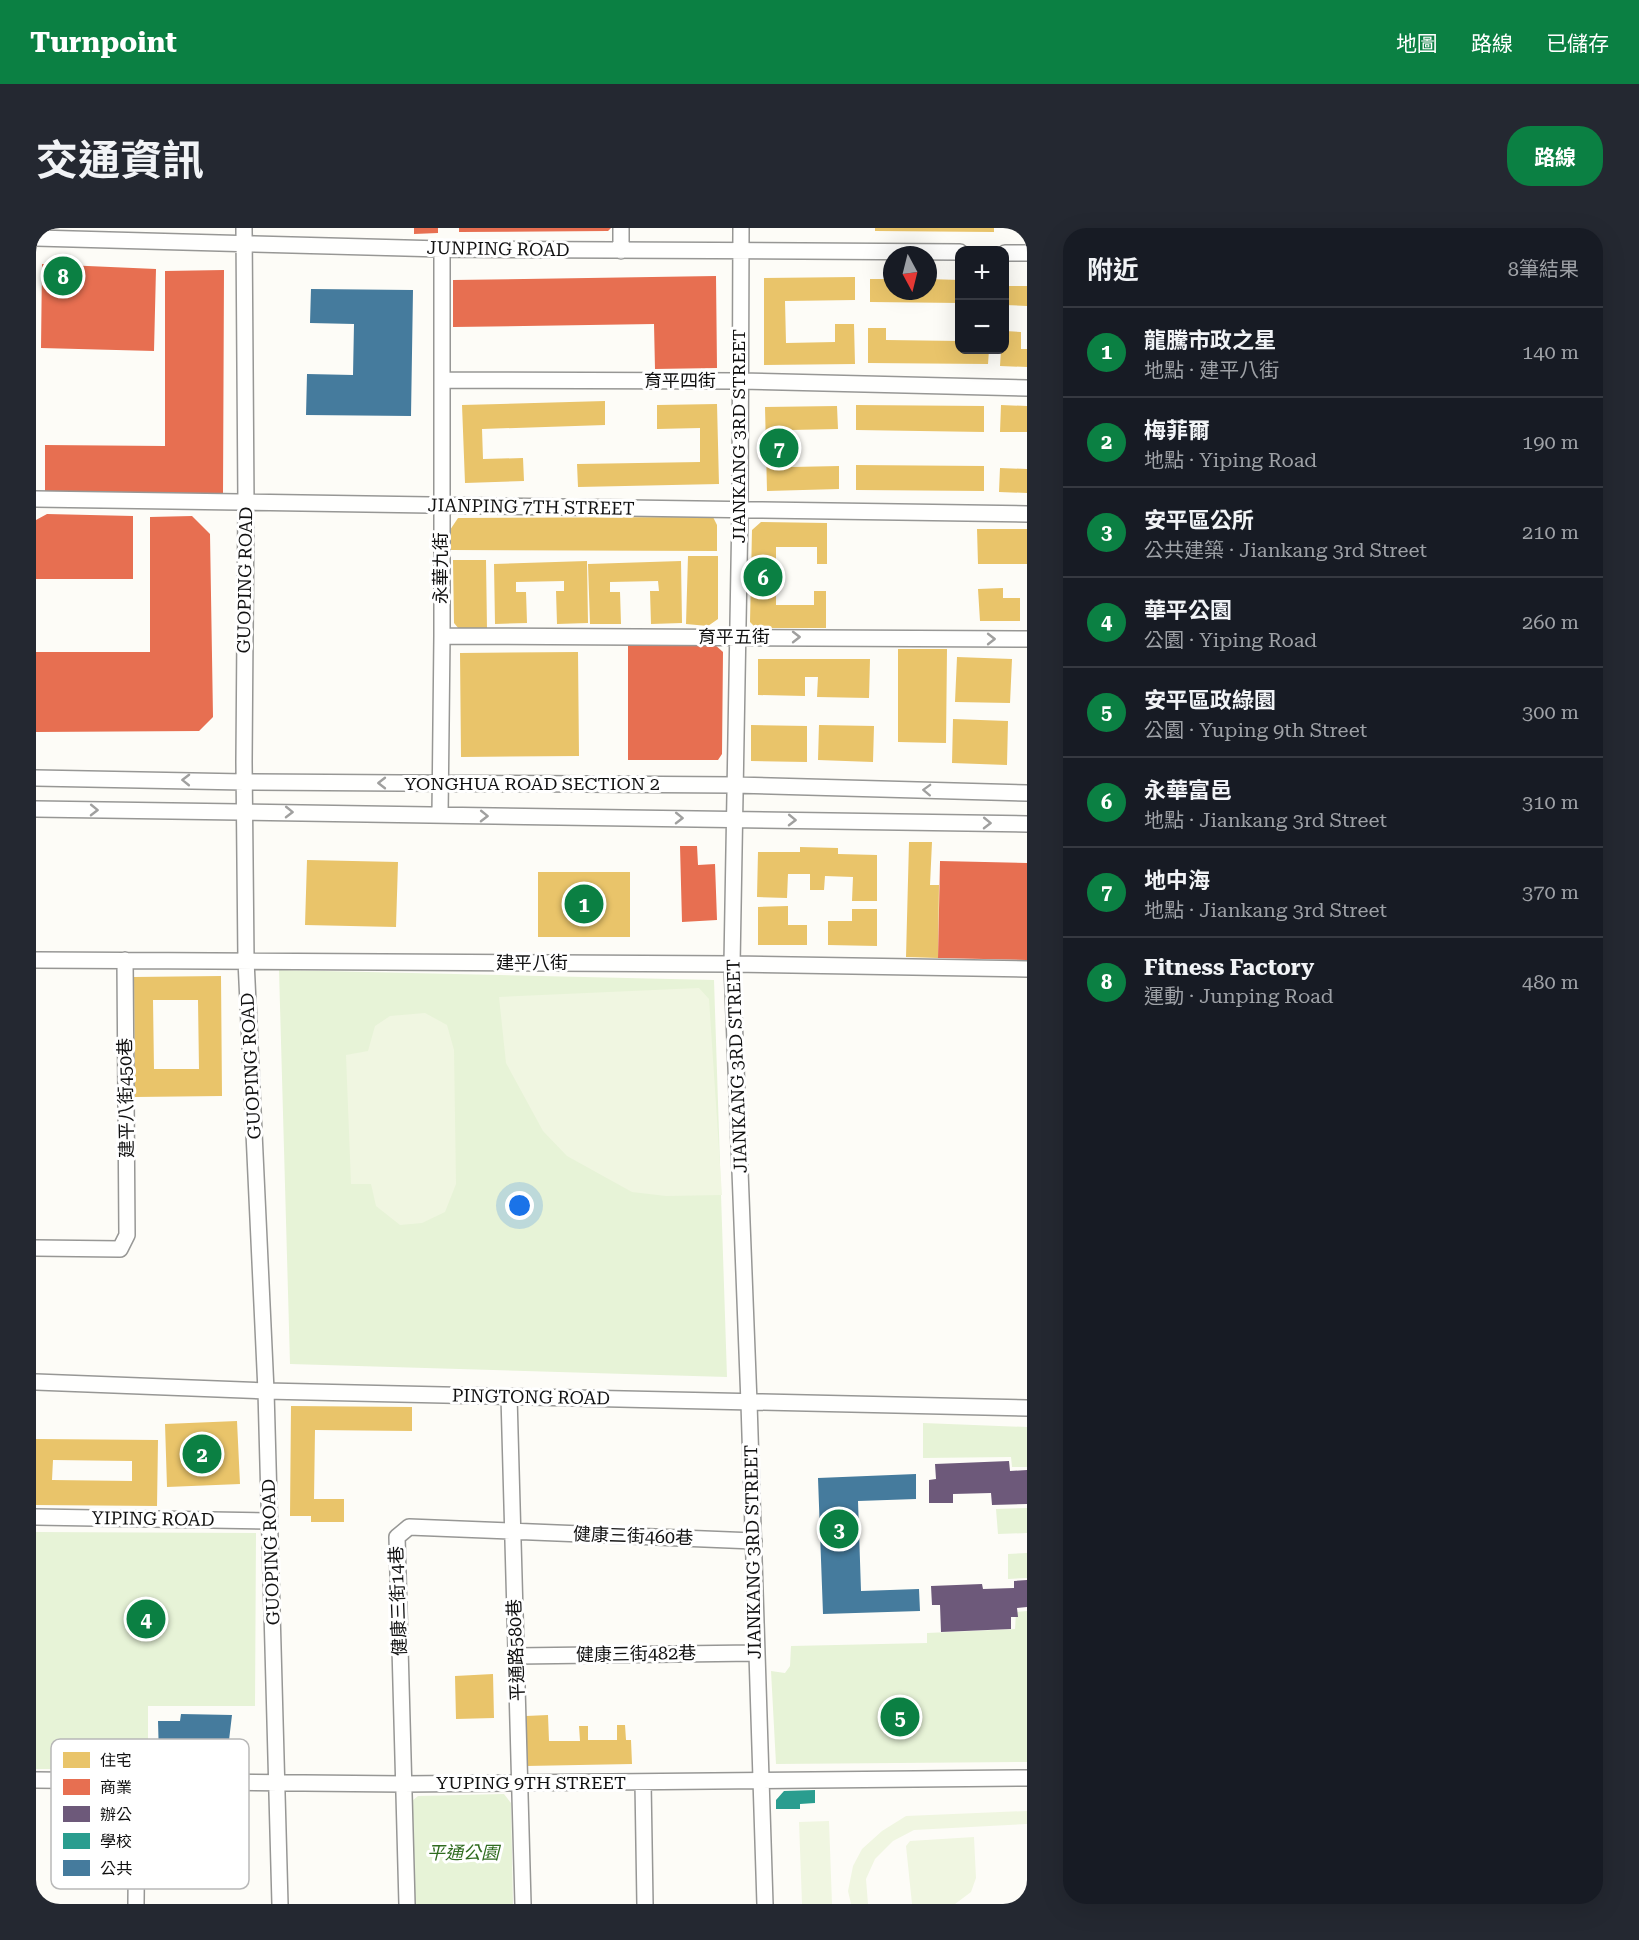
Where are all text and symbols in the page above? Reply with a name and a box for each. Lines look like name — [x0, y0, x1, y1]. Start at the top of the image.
text: Turnpoint — [30, 26, 177, 59]
text: 地圖 — [1396, 32, 1438, 56]
text: 路線 — [1471, 32, 1513, 56]
text: 已儲存 — [1546, 32, 1609, 56]
button: 路線 — [1507, 126, 1603, 186]
text: 交通資訊 — [36, 136, 204, 185]
street label: JUNPING ROAD — [426, 237, 570, 260]
north arrow — [883, 246, 937, 300]
map controls — [955, 246, 1009, 354]
button: + — [955, 246, 1009, 300]
pin: 8 — [44, 254, 82, 298]
text: 附近 — [1087, 255, 1139, 285]
text: 8筆結果 — [1508, 257, 1579, 281]
button: − — [955, 300, 1009, 354]
text: 龍騰市政之星 — [1144, 328, 1276, 353]
street label: JIANKANG 3RD STREET — [728, 329, 749, 543]
text: 1 — [1101, 340, 1112, 364]
text: 140 m — [1522, 340, 1579, 364]
text: 地點 · 建平八街 — [1144, 358, 1279, 382]
street label: 育平四街 — [644, 370, 716, 391]
text: 梅菲爾 — [1144, 418, 1210, 443]
pin: 7 — [760, 426, 798, 470]
text: 2 — [1101, 430, 1112, 454]
text: 190 m — [1522, 430, 1579, 454]
text: 地點 · Yiping Road — [1144, 448, 1317, 472]
street label: JIANPING 7TH STREET — [427, 494, 635, 519]
street label: GUOPING ROAD — [233, 506, 256, 653]
text: 安平區公所 — [1144, 508, 1254, 533]
text: 3 — [1101, 520, 1112, 544]
text: 210 m — [1522, 520, 1579, 544]
street label: 永華九街 — [430, 532, 451, 604]
text: 公共建築 · Jiankang 3rd Street — [1144, 538, 1427, 562]
pin: 6 — [744, 554, 782, 600]
text: 華平公園 — [1144, 598, 1232, 623]
text: 4 — [1101, 610, 1112, 634]
text: 260 m — [1522, 610, 1579, 634]
street label: 育平五街 — [698, 626, 770, 647]
text: 公園 · Yiping Road — [1144, 628, 1317, 652]
one-way arrow — [791, 631, 800, 644]
one-way arrow — [986, 633, 995, 645]
text: 安平區政綠園 — [1144, 688, 1276, 713]
text: 5 — [1101, 700, 1112, 724]
text: 300 m — [1522, 700, 1579, 724]
text: 公園 · Yuping 9th Street — [1144, 718, 1367, 742]
street label: YONGHUA ROAD SECTION 2 — [404, 773, 660, 794]
one-way arrow — [181, 774, 190, 787]
one-way arrow — [377, 776, 386, 789]
text: 永華富邑 — [1144, 778, 1232, 803]
one-way arrow — [922, 784, 931, 797]
text: 6 — [1101, 790, 1112, 814]
text: 310 m — [1522, 790, 1579, 814]
one-way arrow — [90, 804, 99, 816]
one-way arrow — [285, 806, 294, 819]
text: 地點 · Jiankang 3rd Street — [1144, 808, 1387, 832]
one-way arrow — [480, 810, 489, 822]
one-way arrow — [675, 812, 684, 825]
one-way arrow — [788, 814, 797, 826]
one-way arrow — [983, 817, 992, 829]
text: 地中海 — [1144, 868, 1210, 893]
text: 7 — [1101, 880, 1112, 904]
text: 370 m — [1522, 880, 1579, 904]
pin: 1 — [564, 882, 604, 926]
text: 地點 · Jiankang 3rd Street — [1144, 898, 1387, 922]
street label: 建平八街 — [496, 952, 568, 973]
text: Fitness Factory — [1144, 955, 1314, 980]
street label: JIANKANG 3RD STREET — [722, 959, 751, 1173]
text: 8 — [1101, 970, 1112, 994]
text: 480 m — [1522, 970, 1579, 994]
text: 運動 · Junping Road — [1144, 984, 1333, 1008]
street label: GUOPING ROAD — [236, 992, 265, 1140]
street label: 建平八街450巷 — [114, 1038, 137, 1158]
your location — [505, 1191, 534, 1220]
street label: PINGTONG ROAD — [452, 1385, 610, 1408]
pin: 2 — [182, 1432, 222, 1476]
street label: JIANKANG 3RD STREET — [740, 1445, 765, 1659]
street label: GUOPING ROAD — [257, 1478, 284, 1626]
pin: 3 — [820, 1506, 858, 1552]
street label: YIPING ROAD — [91, 1507, 215, 1530]
street label: 健康三街460巷 — [573, 1523, 693, 1548]
street label: 健康三街14巷 — [385, 1546, 410, 1656]
pin: 4 — [126, 1596, 166, 1642]
street label: 平通路580巷 — [503, 1599, 528, 1701]
street label: 健康三街482巷 — [576, 1642, 696, 1665]
pin: 5 — [880, 1694, 920, 1740]
legend — [51, 1739, 249, 1889]
text: 住宅 — [100, 1751, 132, 1770]
street label: YUPING 9TH STREET — [436, 1772, 626, 1793]
text: 商業 — [100, 1778, 132, 1797]
text: 辦公 — [100, 1805, 132, 1824]
text: 學校 — [100, 1832, 132, 1851]
park label: 平通公園 — [427, 1842, 502, 1863]
text: 公共 — [100, 1859, 132, 1878]

